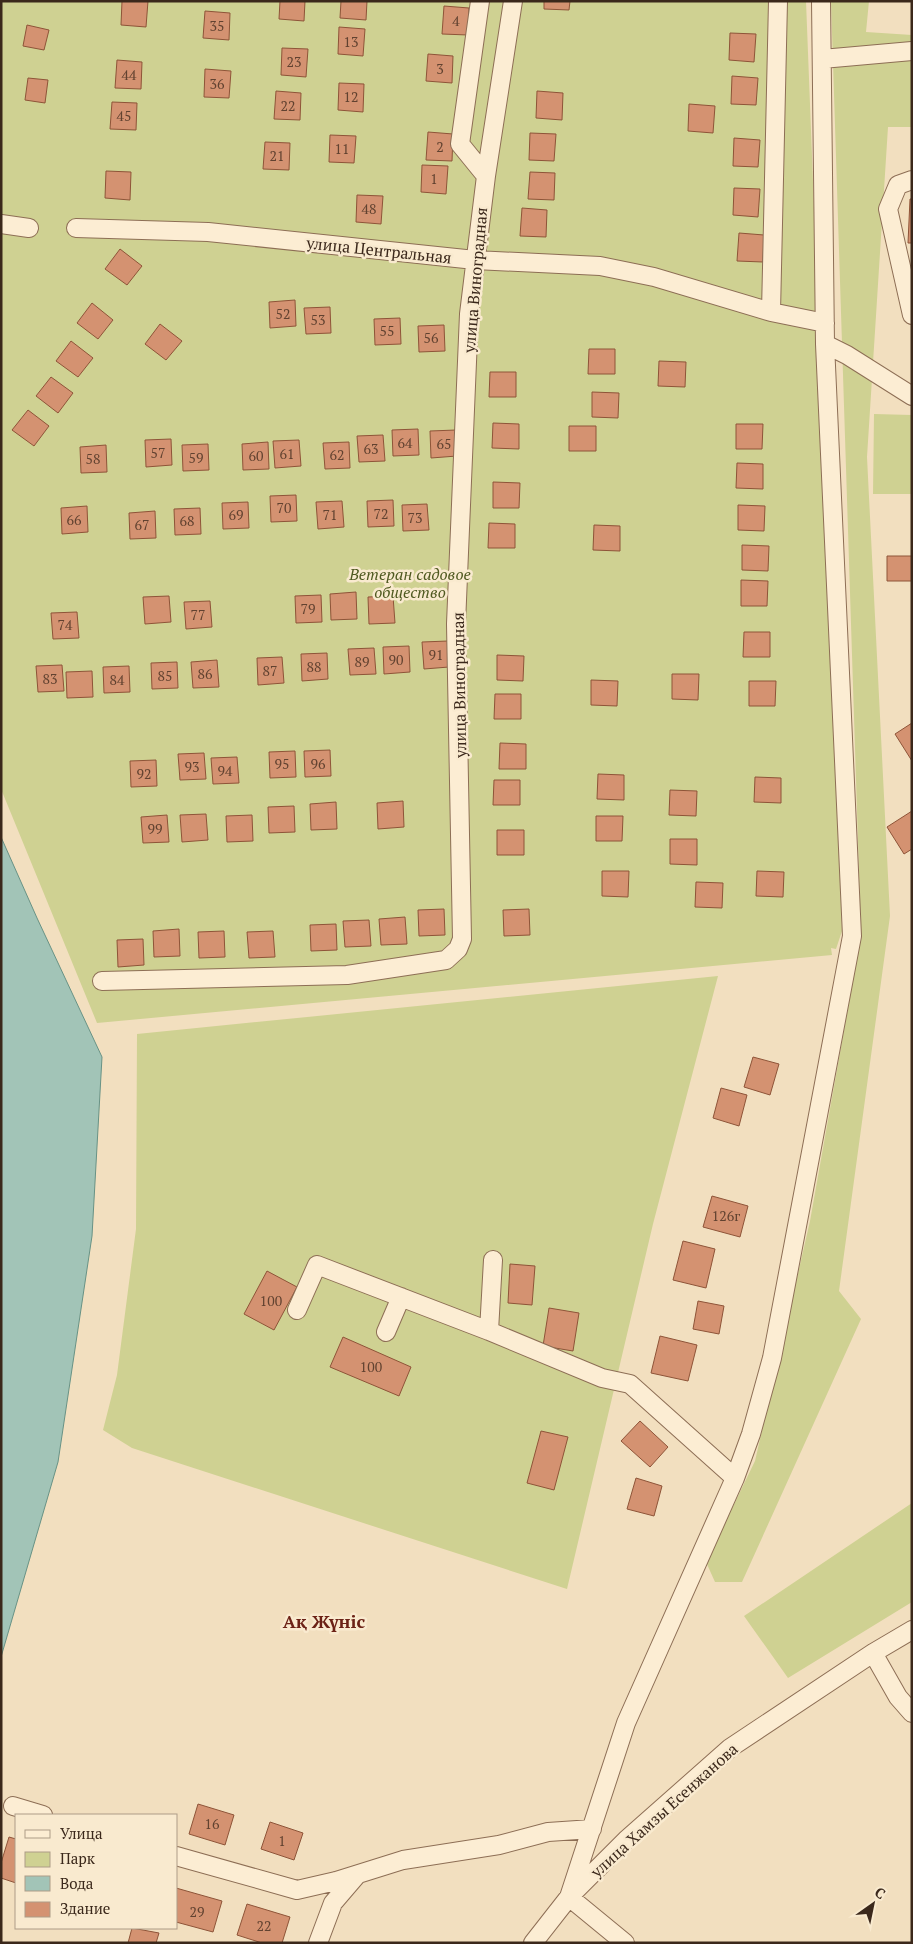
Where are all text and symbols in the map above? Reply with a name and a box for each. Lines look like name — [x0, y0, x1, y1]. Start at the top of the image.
house number: 4 — [452, 11, 460, 30]
house number: 35 — [210, 16, 224, 35]
house number: 13 — [344, 32, 358, 51]
house number: 23 — [287, 52, 301, 71]
house number: 3 — [436, 59, 444, 78]
house number: 44 — [122, 65, 137, 84]
house number: 36 — [210, 74, 225, 93]
house number: 12 — [344, 87, 358, 106]
house number: 22 — [281, 96, 295, 115]
house number: 45 — [117, 106, 131, 125]
house number: 2 — [436, 137, 444, 156]
house number: 11 — [335, 139, 349, 158]
house number: 21 — [270, 146, 284, 165]
house number: 1 — [430, 169, 438, 188]
house number: 48 — [362, 199, 376, 218]
street label: улица Виноградная — [458, 206, 492, 355]
street label: улица Центральная — [304, 231, 453, 269]
house number: 52 — [276, 304, 290, 323]
house number: 53 — [311, 310, 325, 329]
house number: 55 — [380, 321, 394, 340]
house number: 56 — [424, 328, 439, 347]
house number: 64 — [398, 433, 413, 452]
house number: 65 — [437, 434, 451, 453]
house number: 63 — [364, 439, 378, 458]
house number: 57 — [151, 443, 165, 462]
house number: 61 — [280, 444, 294, 463]
house number: 62 — [330, 445, 344, 464]
house number: 60 — [249, 446, 263, 465]
house number: 59 — [189, 448, 203, 467]
house number: 58 — [86, 449, 100, 468]
house number: 70 — [277, 498, 291, 517]
house number: 72 — [374, 504, 388, 523]
house number: 69 — [229, 505, 243, 524]
house number: 71 — [323, 505, 337, 524]
house number: 73 — [408, 508, 422, 527]
house number: 66 — [67, 510, 82, 529]
house number: 68 — [180, 511, 194, 530]
house number: 67 — [135, 515, 149, 534]
park label: Ветеран садовое общество — [348, 563, 471, 603]
house number: 79 — [301, 599, 315, 618]
house number: 77 — [191, 605, 205, 624]
street label: улица Виноградная — [447, 612, 471, 759]
house number: 74 — [58, 615, 73, 634]
house number: 91 — [429, 645, 443, 664]
house number: 90 — [389, 650, 403, 669]
house number: 89 — [355, 652, 369, 671]
house number: 88 — [307, 657, 321, 676]
house number: 87 — [263, 661, 277, 680]
house number: 86 — [198, 664, 213, 683]
house number: 85 — [158, 666, 172, 685]
house number: 83 — [43, 669, 57, 688]
house number: 84 — [110, 670, 125, 689]
house number: 95 — [275, 754, 289, 773]
house number: 96 — [311, 754, 326, 773]
house number: 93 — [185, 757, 199, 776]
house number: 94 — [218, 761, 233, 780]
house number: 92 — [137, 764, 151, 783]
house number: 99 — [148, 819, 162, 838]
house number: 126г — [712, 1206, 740, 1225]
house number: 100 — [260, 1291, 282, 1310]
house number: 100 — [360, 1357, 382, 1376]
district label: Ақ Жүніс — [283, 1609, 366, 1633]
street label: улица Хамзы Есенжанова — [585, 1738, 742, 1883]
legend — [15, 1814, 178, 1929]
house number: 16 — [205, 1814, 220, 1833]
text: Улица — [60, 1823, 103, 1843]
house number: 1 — [278, 1831, 286, 1850]
text: Парк — [60, 1848, 96, 1868]
text: Вода — [60, 1873, 94, 1893]
north arrow — [848, 1879, 898, 1929]
text: С — [871, 1882, 889, 1903]
text: Здание — [60, 1898, 110, 1918]
house number: 29 — [190, 1902, 204, 1921]
house number: 22 — [257, 1916, 271, 1935]

